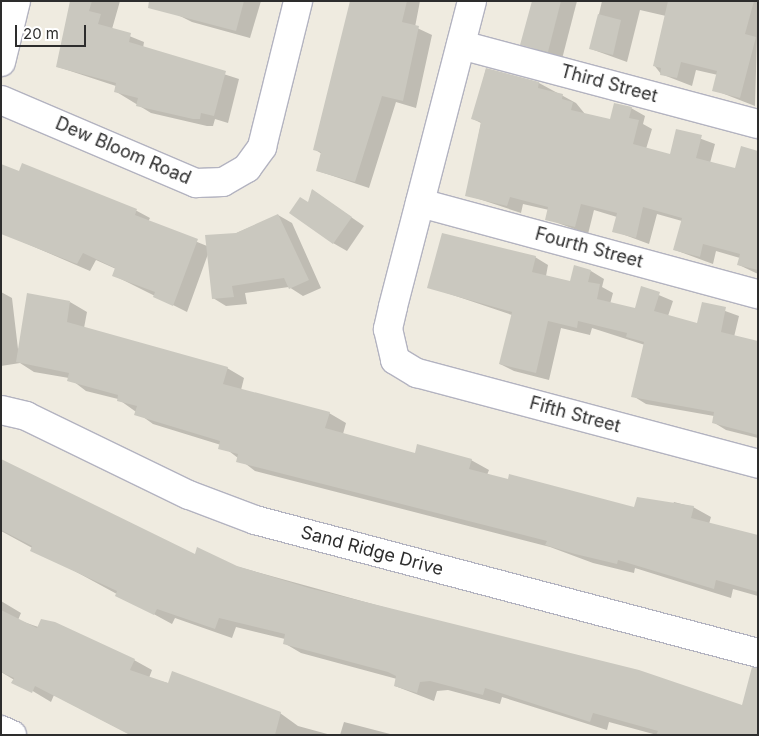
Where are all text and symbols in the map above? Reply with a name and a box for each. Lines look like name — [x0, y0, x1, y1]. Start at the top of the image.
scale bar — [18, 15, 89, 47]
text: 20 m — [23, 24, 59, 43]
street label: Third Street — [558, 61, 660, 107]
street label: Dew Bloom Road — [52, 113, 194, 189]
street label: Fourth Street — [533, 223, 645, 273]
street label: Fifth Street — [527, 392, 623, 438]
street label: Sand Ridge Drive — [298, 522, 446, 580]

